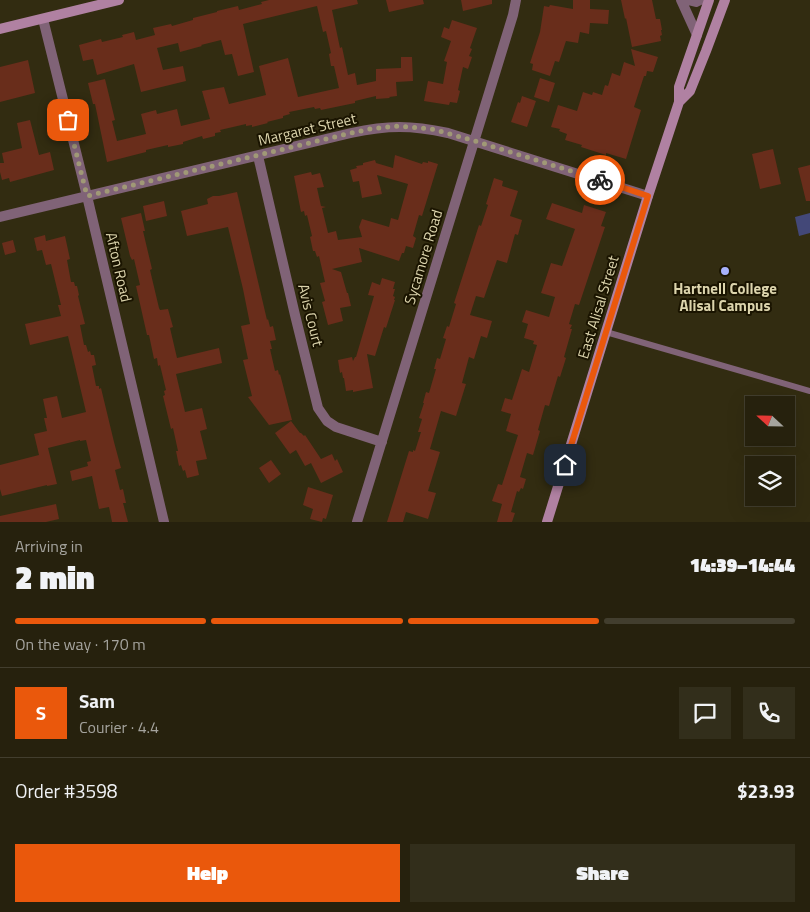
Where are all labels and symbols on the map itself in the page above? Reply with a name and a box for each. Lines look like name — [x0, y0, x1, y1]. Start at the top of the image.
pin — [47, 99, 89, 141]
street label: Margaret Street — [256, 106, 359, 151]
courier — [575, 155, 625, 205]
street label: Sycamore Road — [398, 207, 448, 307]
street label: Afton Road — [100, 230, 138, 304]
street label: East Alisal Street — [571, 252, 625, 362]
marker: Hartnell College Alisal Campus — [719, 265, 731, 277]
place label: Hartnell College Alisal Campus — [673, 277, 777, 317]
street label: Avis Court — [292, 281, 330, 349]
north arrow — [745, 396, 795, 446]
pin — [544, 444, 586, 486]

